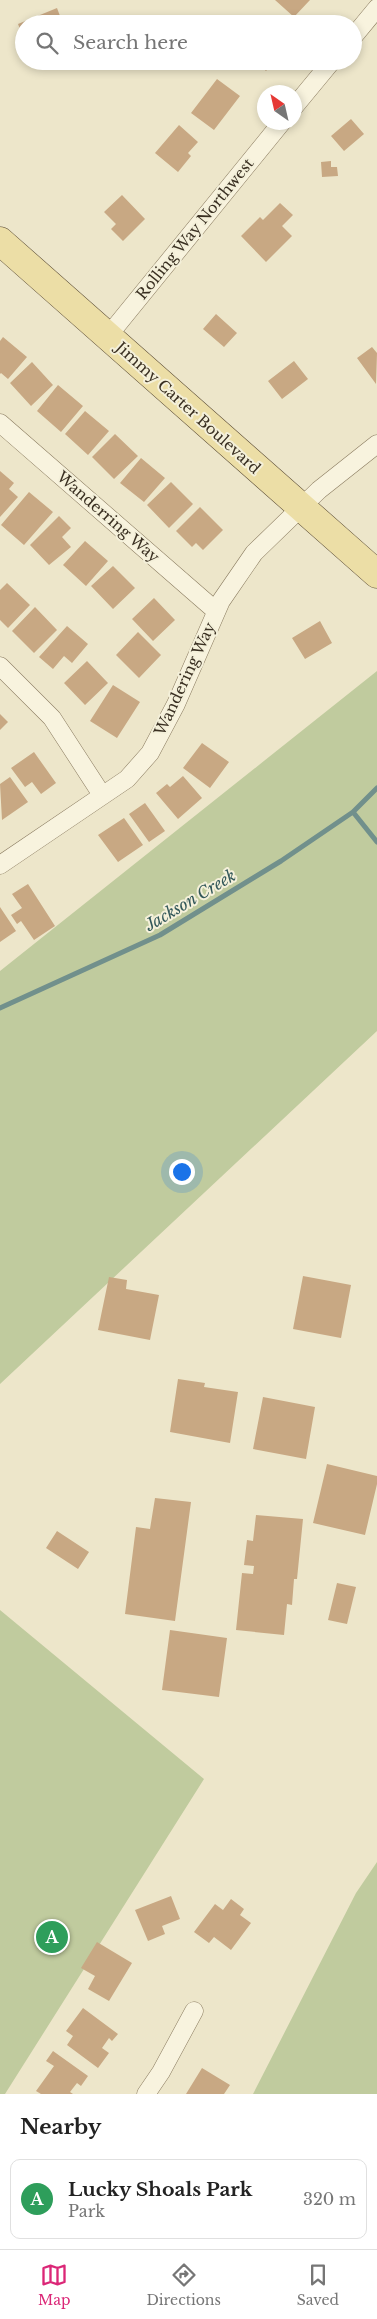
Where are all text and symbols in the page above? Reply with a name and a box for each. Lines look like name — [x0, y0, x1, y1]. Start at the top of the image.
search box — [15, 15, 362, 70]
icon: search — [33, 29, 61, 57]
text: Search here — [73, 31, 188, 54]
north arrow — [257, 85, 302, 130]
street label: Rolling Way Northwest — [132, 154, 258, 303]
street label: Jimmy Carter Boulevard — [111, 336, 265, 478]
street label: Wanderring Way — [52, 466, 164, 567]
street label: Wandering Way — [150, 619, 219, 739]
water label: Jackson Creek — [140, 865, 239, 935]
your location — [169, 1159, 195, 1185]
pin: A — [36, 1918, 68, 1956]
text: Nearby — [20, 2114, 101, 2140]
text: Lucky Shoals Park — [68, 2178, 252, 2201]
text: A — [31, 2189, 43, 2209]
text: 320 m — [303, 2189, 356, 2209]
text: Park — [68, 2201, 105, 2221]
tab: Map — [38, 2261, 71, 2309]
tab: Directions — [146, 2261, 221, 2309]
tab: Saved — [297, 2261, 339, 2309]

